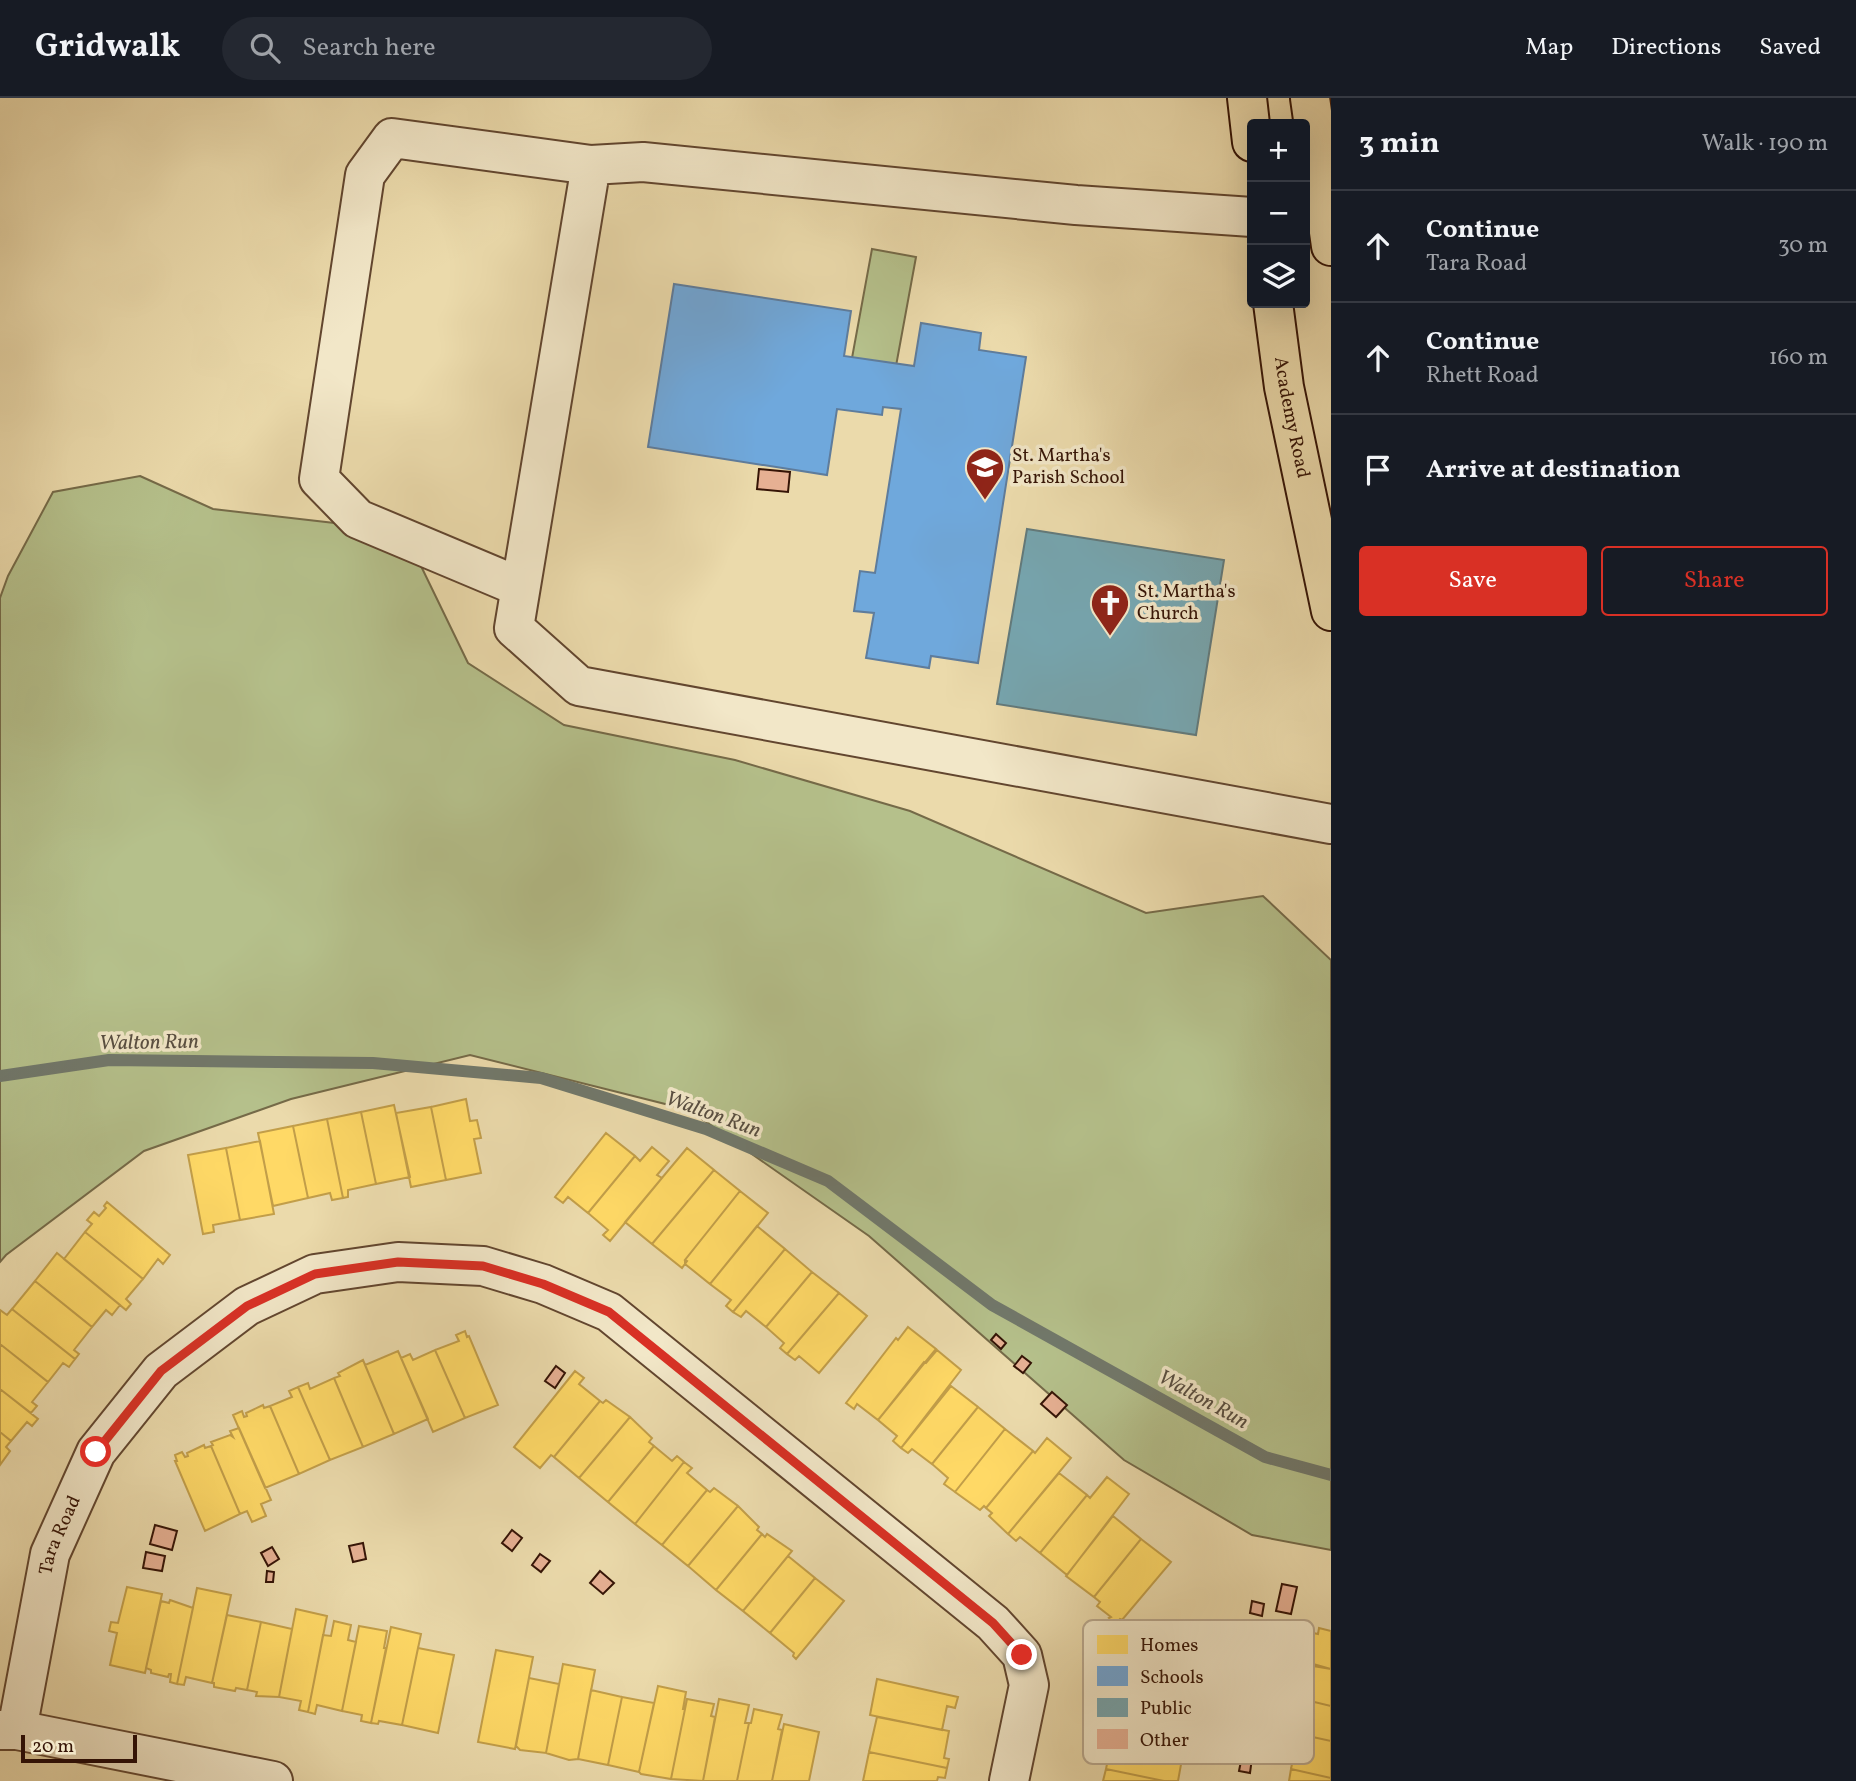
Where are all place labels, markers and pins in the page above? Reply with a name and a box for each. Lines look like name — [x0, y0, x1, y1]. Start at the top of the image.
place label: St. Martha's Parish School — [1012, 443, 1125, 491]
school or university icon: St. Martha's Parish School — [964, 446, 1006, 501]
place label: St. Martha's Church — [1137, 579, 1236, 627]
church icon: St. Martha's Church — [1089, 582, 1131, 637]

